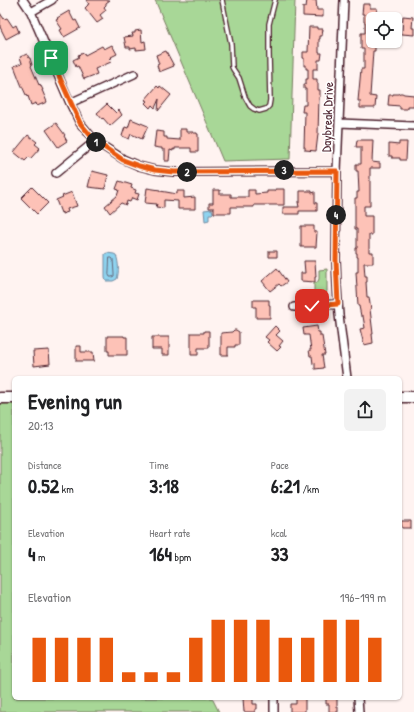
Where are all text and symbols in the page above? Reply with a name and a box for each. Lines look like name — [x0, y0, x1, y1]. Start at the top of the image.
map controls — [366, 12, 402, 48]
button: locate — [366, 12, 402, 48]
pin — [34, 41, 68, 75]
icon: arrive — [40, 47, 62, 69]
street label: Daybreak Drive — [317, 82, 337, 152]
pin: 1 — [86, 132, 106, 152]
text: 1 — [94, 135, 98, 149]
pin: 3 — [274, 160, 294, 180]
pin: 2 — [177, 162, 197, 182]
text: 3 — [282, 163, 286, 177]
text: 2 — [184, 165, 190, 179]
pin: 4 — [326, 205, 346, 225]
text: 4 — [334, 208, 338, 222]
pin — [295, 289, 329, 323]
icon: check — [301, 295, 323, 317]
text: Evening run — [28, 386, 122, 416]
button: share — [344, 389, 386, 431]
text: 20:13 — [28, 416, 53, 434]
text: Distance — [28, 458, 62, 472]
text: Time — [149, 458, 169, 472]
text: Pace — [271, 458, 289, 472]
text: 0.52 — [28, 472, 59, 499]
text: 3:18 — [149, 472, 179, 499]
text: 6:21 — [271, 472, 300, 499]
text: km — [59, 482, 74, 496]
text: /km — [300, 482, 319, 496]
text: Elevation — [28, 526, 65, 540]
text: Heart rate — [149, 526, 190, 540]
text: kcal — [271, 526, 287, 540]
text: 4 — [28, 540, 36, 567]
text: 164 — [149, 540, 172, 567]
text: 33 — [271, 540, 289, 567]
text: m — [36, 550, 46, 564]
text: bpm — [172, 550, 191, 564]
text: Elevation — [28, 588, 71, 606]
text: 196–199 m — [340, 588, 386, 606]

